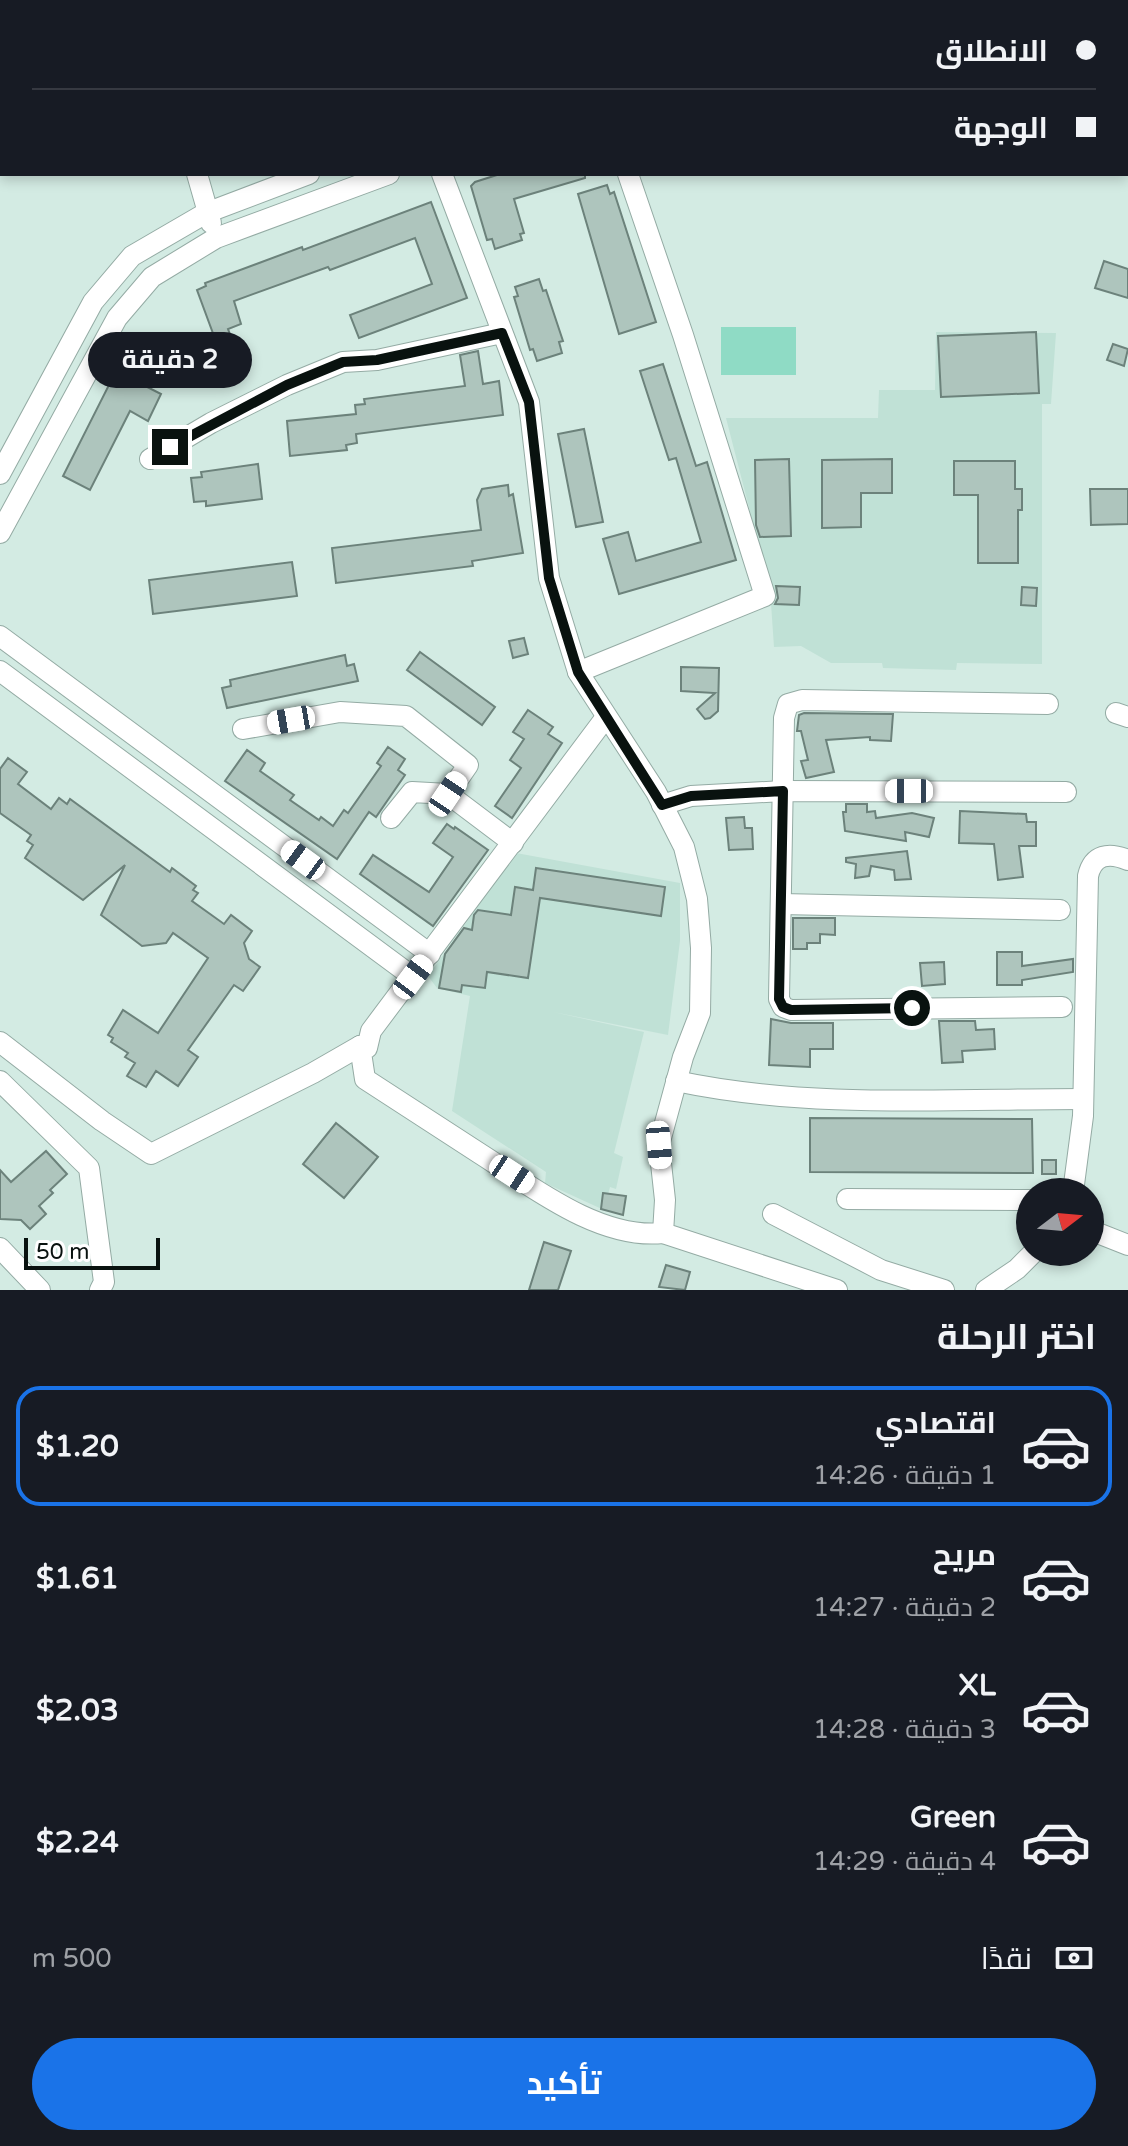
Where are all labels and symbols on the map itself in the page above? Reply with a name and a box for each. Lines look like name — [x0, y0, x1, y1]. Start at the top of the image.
callout: 2 دقيقة — [88, 331, 252, 387]
route end — [152, 429, 188, 465]
car — [265, 704, 317, 736]
car — [425, 767, 471, 821]
car — [885, 779, 933, 803]
car — [277, 836, 329, 884]
car — [389, 951, 437, 1003]
route start — [894, 990, 930, 1026]
car — [645, 1120, 673, 1170]
car — [485, 1151, 539, 1197]
north arrow — [1016, 1178, 1104, 1266]
scale bar — [24, 1234, 160, 1270]

